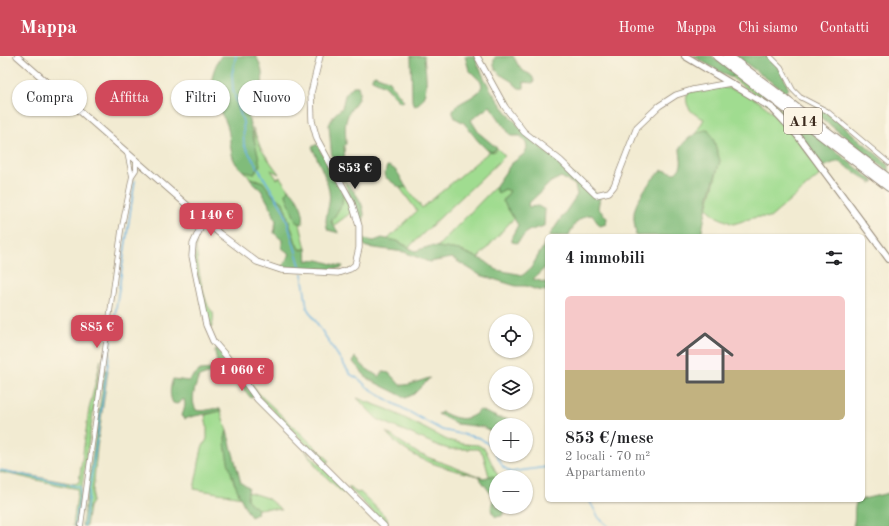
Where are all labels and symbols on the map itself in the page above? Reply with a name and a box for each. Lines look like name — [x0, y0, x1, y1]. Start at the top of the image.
road number: A14 — [784, 108, 822, 134]
pin: 853 € — [327, 156, 383, 190]
pin: 1 140 € — [174, 203, 248, 237]
pin: 885 € — [69, 315, 125, 349]
pin: 1 060 € — [205, 358, 279, 392]

